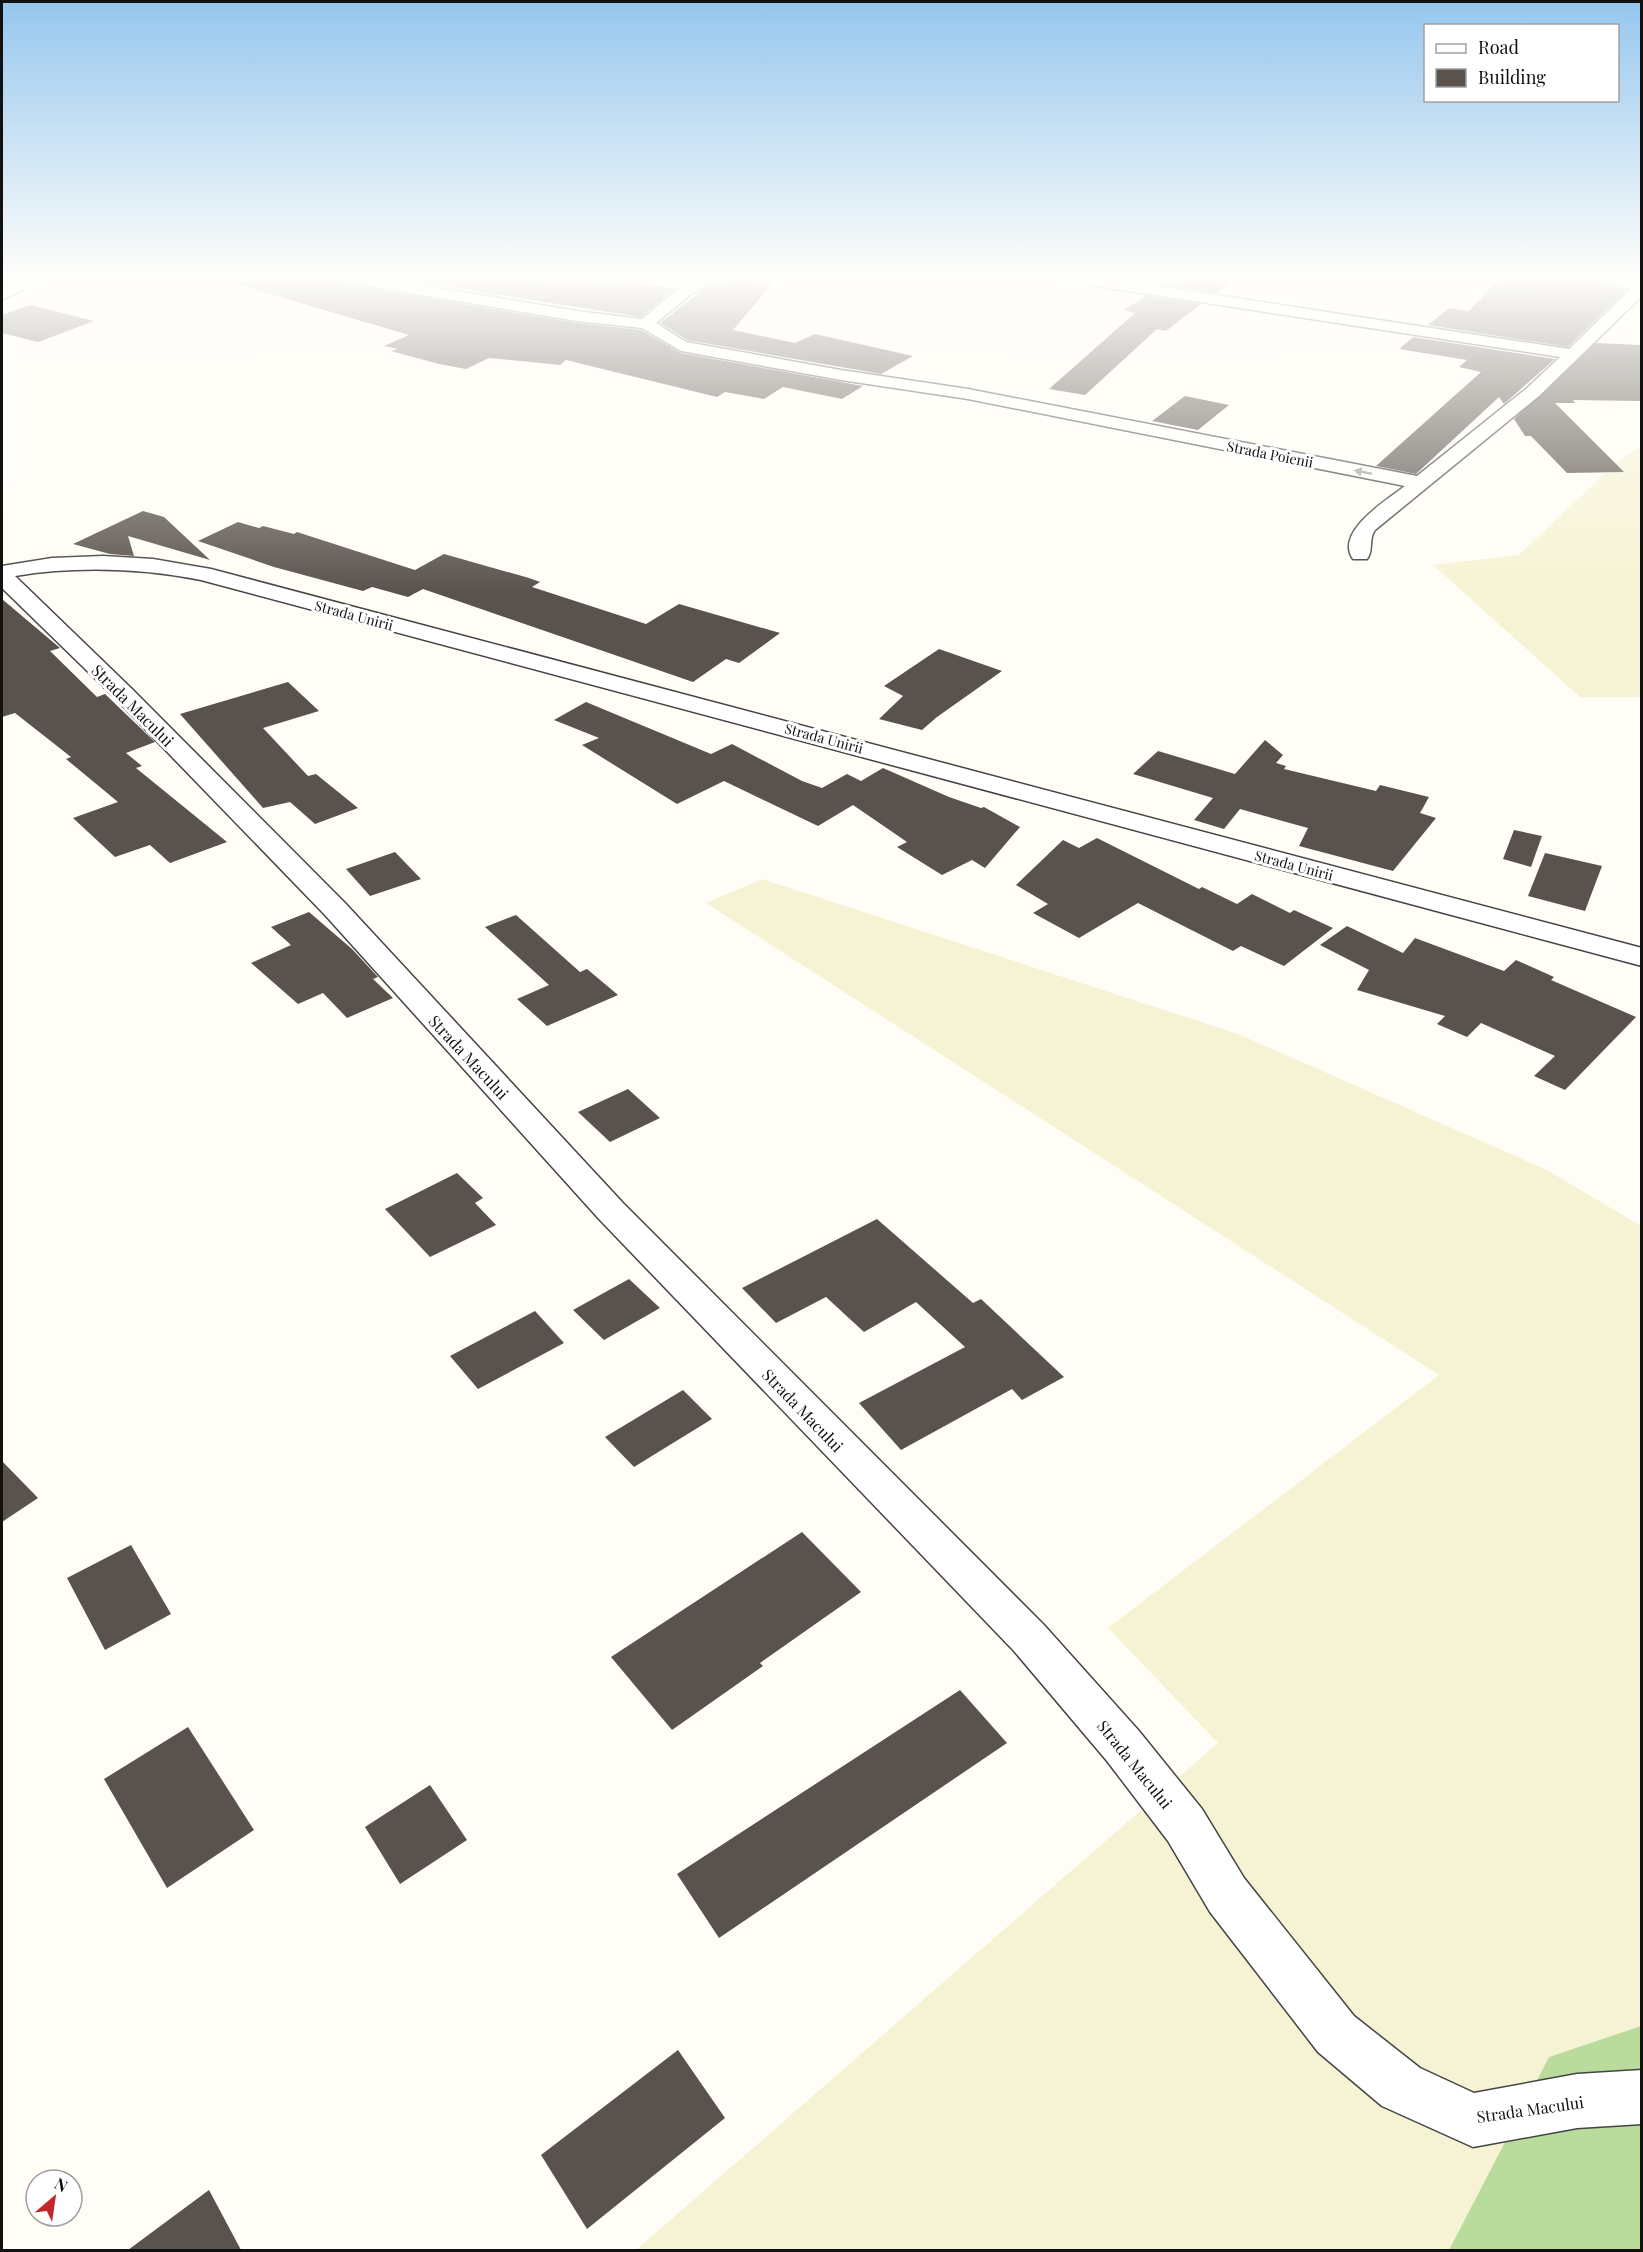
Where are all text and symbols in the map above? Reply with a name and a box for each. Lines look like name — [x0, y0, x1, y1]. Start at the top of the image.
legend — [1424, 24, 1619, 102]
text: Road — [1478, 35, 1519, 59]
text: Building — [1478, 65, 1546, 89]
street label: Strada Poienii — [1225, 436, 1315, 472]
one-way arrow — [1354, 467, 1373, 476]
street label: Strada Unirii — [313, 595, 395, 635]
street label: Strada Macului — [87, 659, 179, 751]
street label: Strada Unirii — [783, 718, 865, 758]
street label: Strada Unirii — [1253, 845, 1335, 885]
street label: Strada Macului — [425, 1010, 514, 1104]
street label: Strada Macului — [758, 1364, 848, 1456]
street label: Strada Macului — [1093, 1715, 1177, 1813]
street label: Strada Macului — [1475, 2091, 1585, 2127]
north arrow — [24, 2168, 84, 2228]
text: N — [51, 2172, 72, 2197]

